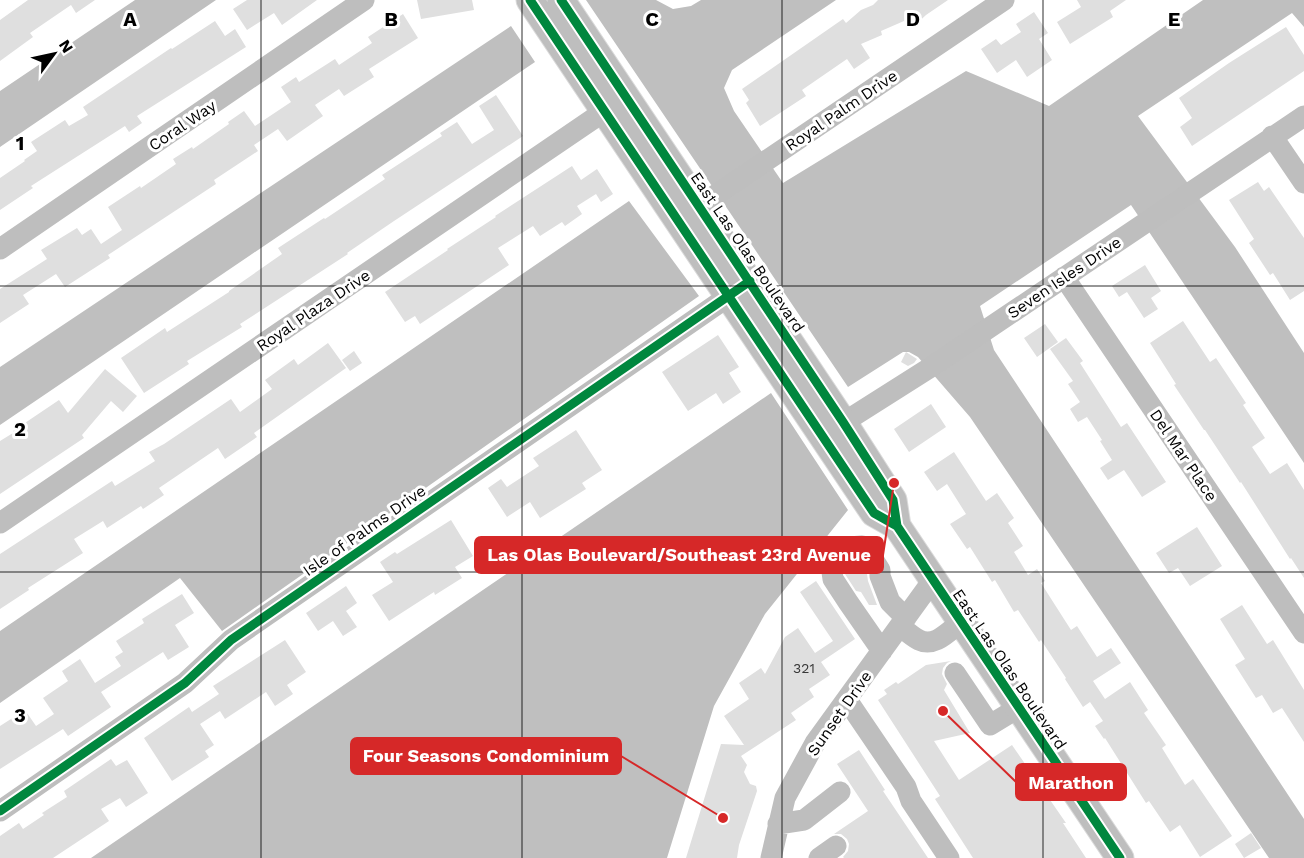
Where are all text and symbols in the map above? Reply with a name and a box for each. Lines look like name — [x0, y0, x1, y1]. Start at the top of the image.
text: A — [123, 7, 137, 31]
text: B — [384, 7, 398, 31]
text: C — [645, 7, 659, 31]
text: D — [906, 7, 920, 31]
text: E — [1168, 7, 1180, 31]
north arrow — [24, 24, 84, 84]
text: N — [55, 36, 77, 56]
street label: Royal Palm Drive — [782, 66, 901, 155]
street label: Coral Way — [145, 96, 220, 155]
text: 1 — [16, 131, 24, 155]
street label: East Las Olas Boulevard — [687, 168, 808, 336]
street label: Seven Isles Drive — [1004, 232, 1125, 322]
street label: Royal Plaza Drive — [253, 265, 374, 355]
street label: Del Mar Place — [1146, 406, 1221, 505]
text: 2 — [14, 417, 26, 441]
street label: Isle of Palms Drive — [299, 481, 429, 580]
callout: Las Olas Boulevard/Southeast 23rd Avenue — [475, 537, 883, 573]
text: Las Olas Boulevard/Southeast 23rd Avenue — [487, 544, 871, 565]
street label: East Las Olas Boulevard — [949, 585, 1070, 753]
house number: 321 — [793, 660, 815, 676]
street label: Sunset Drive — [803, 667, 876, 759]
text: 3 — [14, 703, 26, 727]
callout: Four Seasons Condominium — [351, 738, 621, 774]
text: Four Seasons Condominium — [363, 745, 609, 766]
callout: Marathon — [1016, 764, 1126, 800]
text: Marathon — [1028, 772, 1114, 793]

